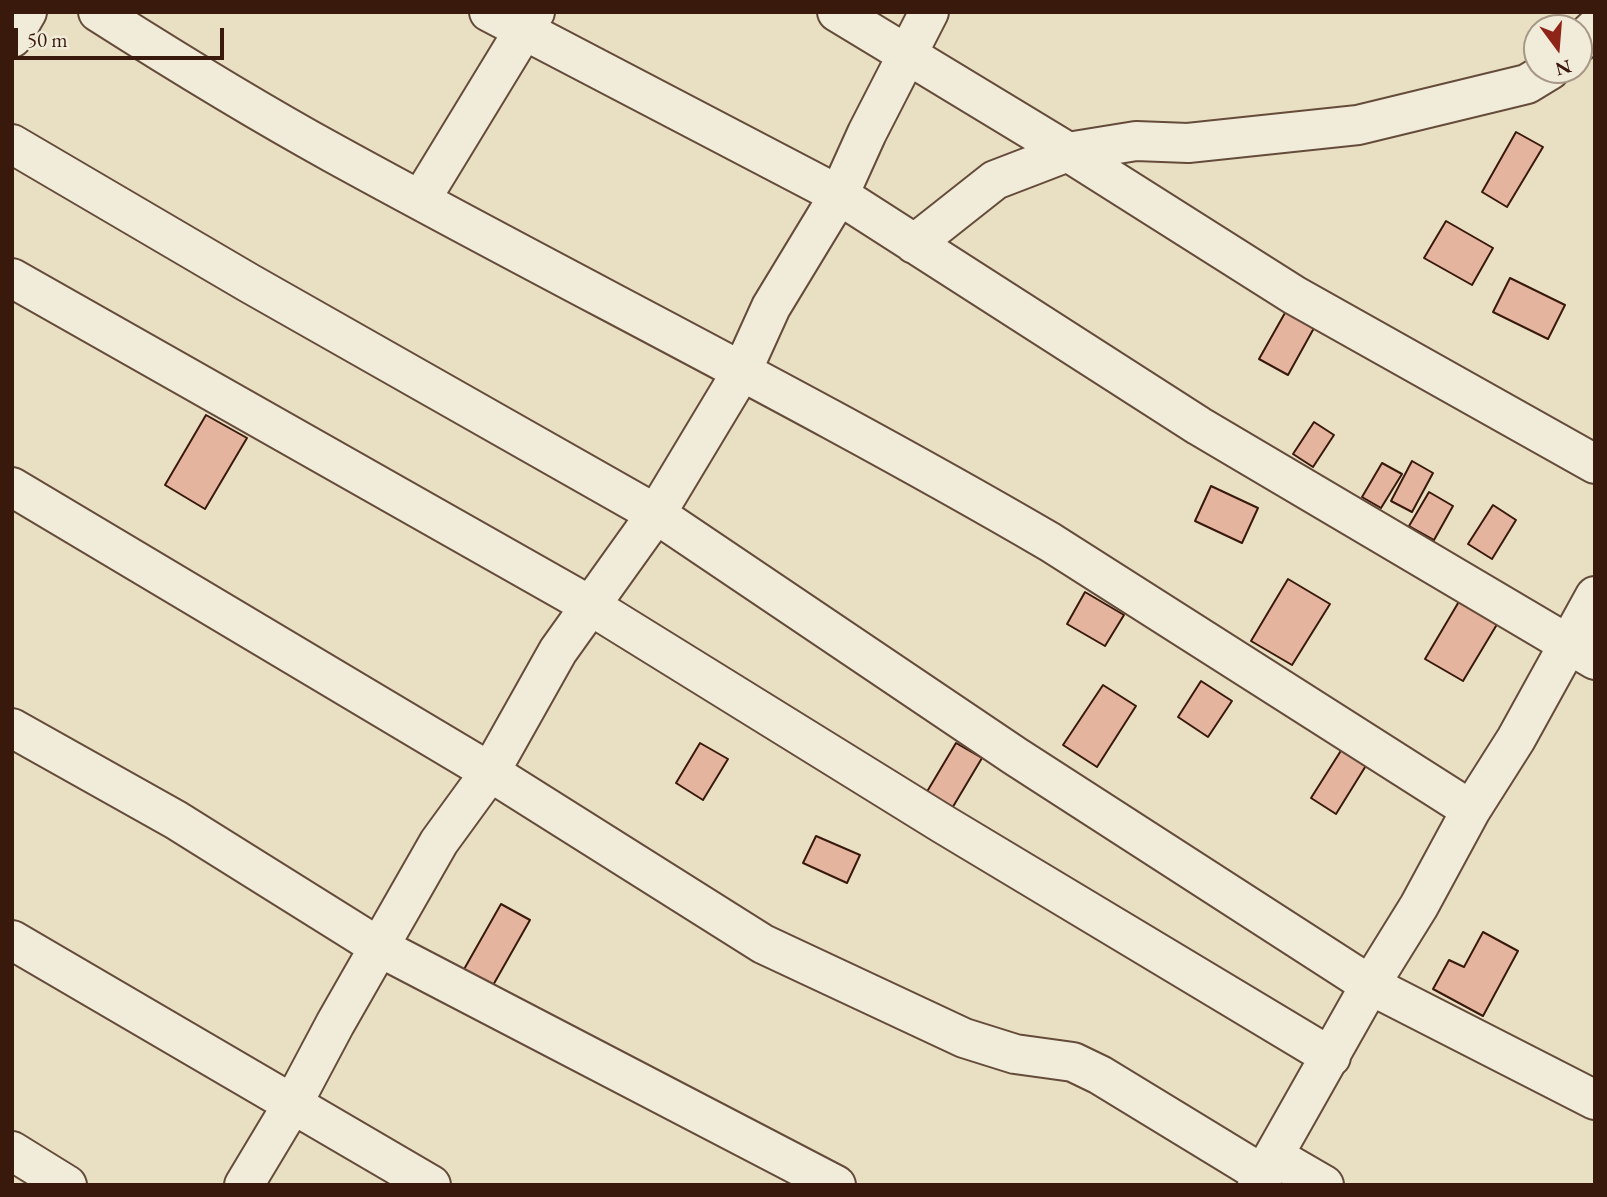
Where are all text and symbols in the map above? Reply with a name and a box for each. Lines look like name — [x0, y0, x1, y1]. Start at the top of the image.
scale bar — [18, 14, 228, 58]
north arrow — [1523, 14, 1593, 84]
text: 50 m — [27, 26, 68, 53]
text: N — [1553, 54, 1574, 82]

